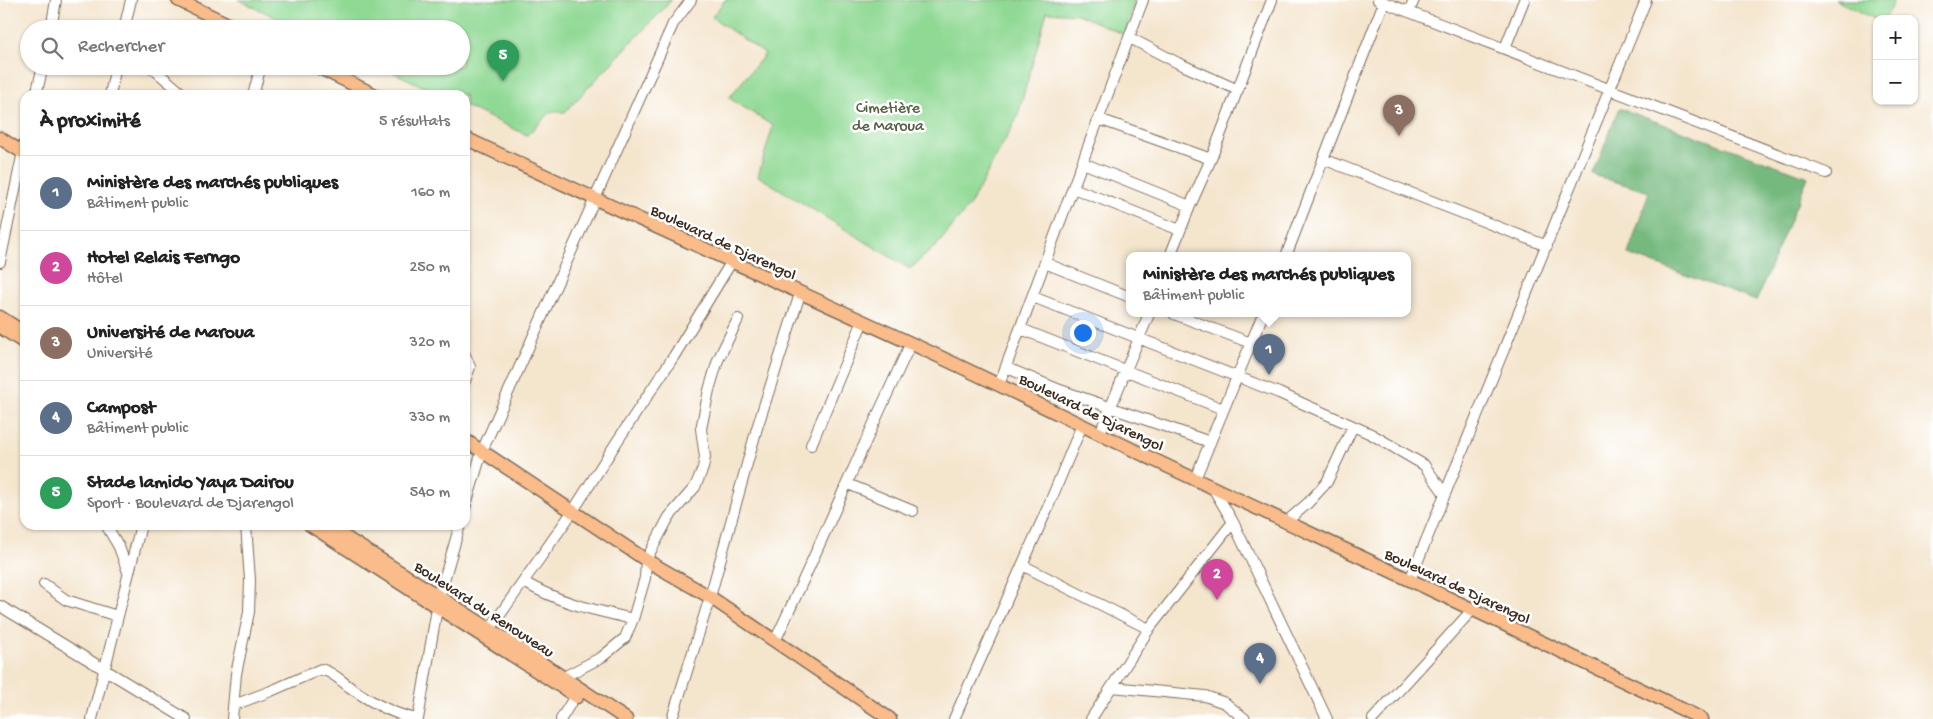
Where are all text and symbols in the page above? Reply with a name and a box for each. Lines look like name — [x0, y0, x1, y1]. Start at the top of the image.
map controls — [1873, 15, 1918, 105]
button: + — [1873, 15, 1918, 60]
search box — [20, 20, 470, 75]
icon: search — [38, 34, 66, 62]
text: Rechercher — [78, 36, 164, 59]
pin: 5 — [487, 40, 519, 81]
button: − — [1873, 60, 1918, 105]
pin: 3 — [1383, 95, 1415, 136]
park label: Cimetière de Maroua — [852, 100, 925, 137]
text: À proximité — [40, 110, 141, 135]
text: 5 résultats — [379, 113, 450, 132]
text: Ministère des marchés publiques — [87, 172, 338, 195]
text: 1 — [53, 184, 59, 203]
text: 160 m — [411, 184, 450, 203]
text: Bâtiment public — [87, 195, 188, 214]
street label: Boulevard de Djarengol — [646, 202, 798, 286]
text: Hotel Relais Ferngo — [87, 247, 240, 270]
popup — [1126, 252, 1411, 317]
text: 2 — [52, 259, 60, 278]
text: 250 m — [410, 259, 450, 278]
text: Ministère des marchés publiques — [1143, 264, 1394, 287]
text: Hôtel — [87, 270, 123, 289]
text: Bâtiment public — [1143, 287, 1244, 306]
your location — [1070, 320, 1096, 346]
text: Université de Maroua — [87, 322, 254, 345]
text: 3 — [52, 334, 60, 353]
text: 320 m — [410, 334, 450, 353]
pin: 1 — [1253, 334, 1285, 375]
text: Université — [87, 345, 152, 364]
street label: Boulevard de Djarengol — [1014, 370, 1166, 457]
text: Campost — [87, 397, 155, 420]
text: 4 — [52, 409, 60, 428]
text: 330 m — [409, 409, 450, 428]
text: Bâtiment public — [87, 420, 188, 439]
text: Stade lamido Yaya Dairou — [87, 472, 294, 495]
text: 5 — [52, 484, 60, 503]
text: 540 m — [410, 484, 450, 503]
text: Sport · Boulevard de Djarengol — [87, 495, 294, 514]
street label: Boulevard de Djarengol — [1380, 546, 1532, 630]
street label: Boulevard du Renouveau — [409, 558, 557, 664]
pin: 2 — [1201, 559, 1233, 600]
pin: 4 — [1244, 643, 1276, 684]

